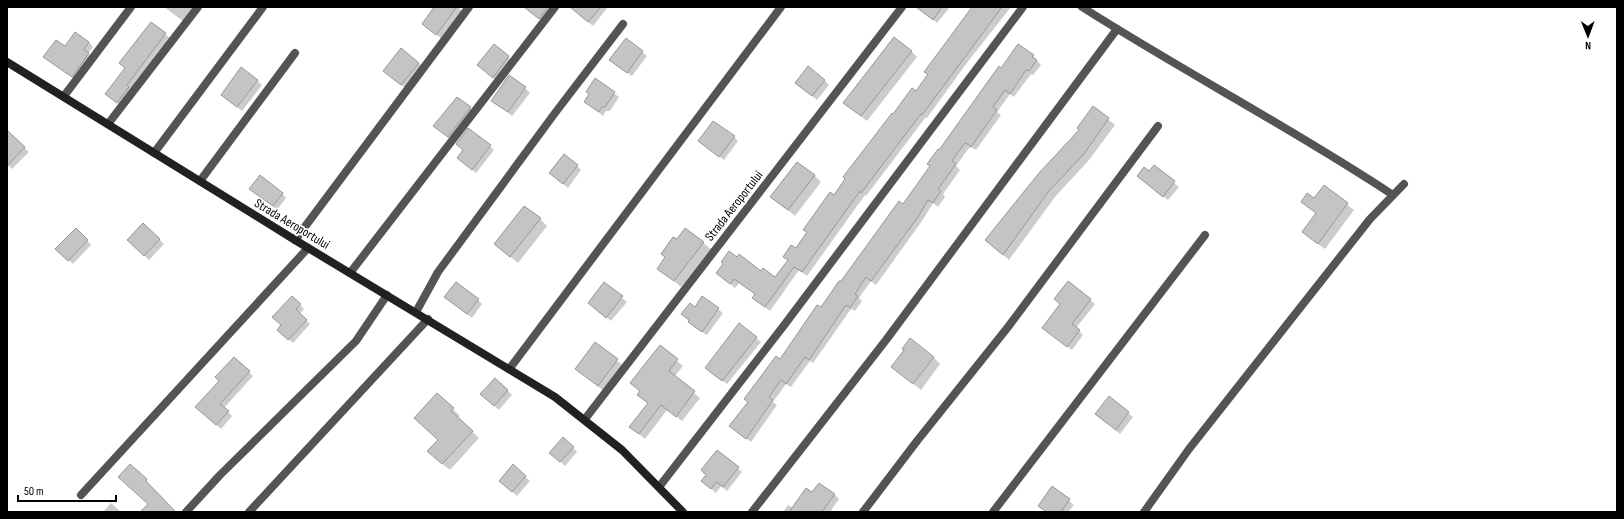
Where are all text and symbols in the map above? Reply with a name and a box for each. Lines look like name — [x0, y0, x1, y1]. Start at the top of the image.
north arrow — [1568, 16, 1608, 56]
text: N — [1585, 39, 1591, 52]
street label: Strada Aeroportului — [702, 168, 766, 244]
street label: Strada Aeroportului — [252, 195, 332, 253]
scale bar — [18, 477, 116, 503]
text: 50 m — [24, 484, 44, 499]

